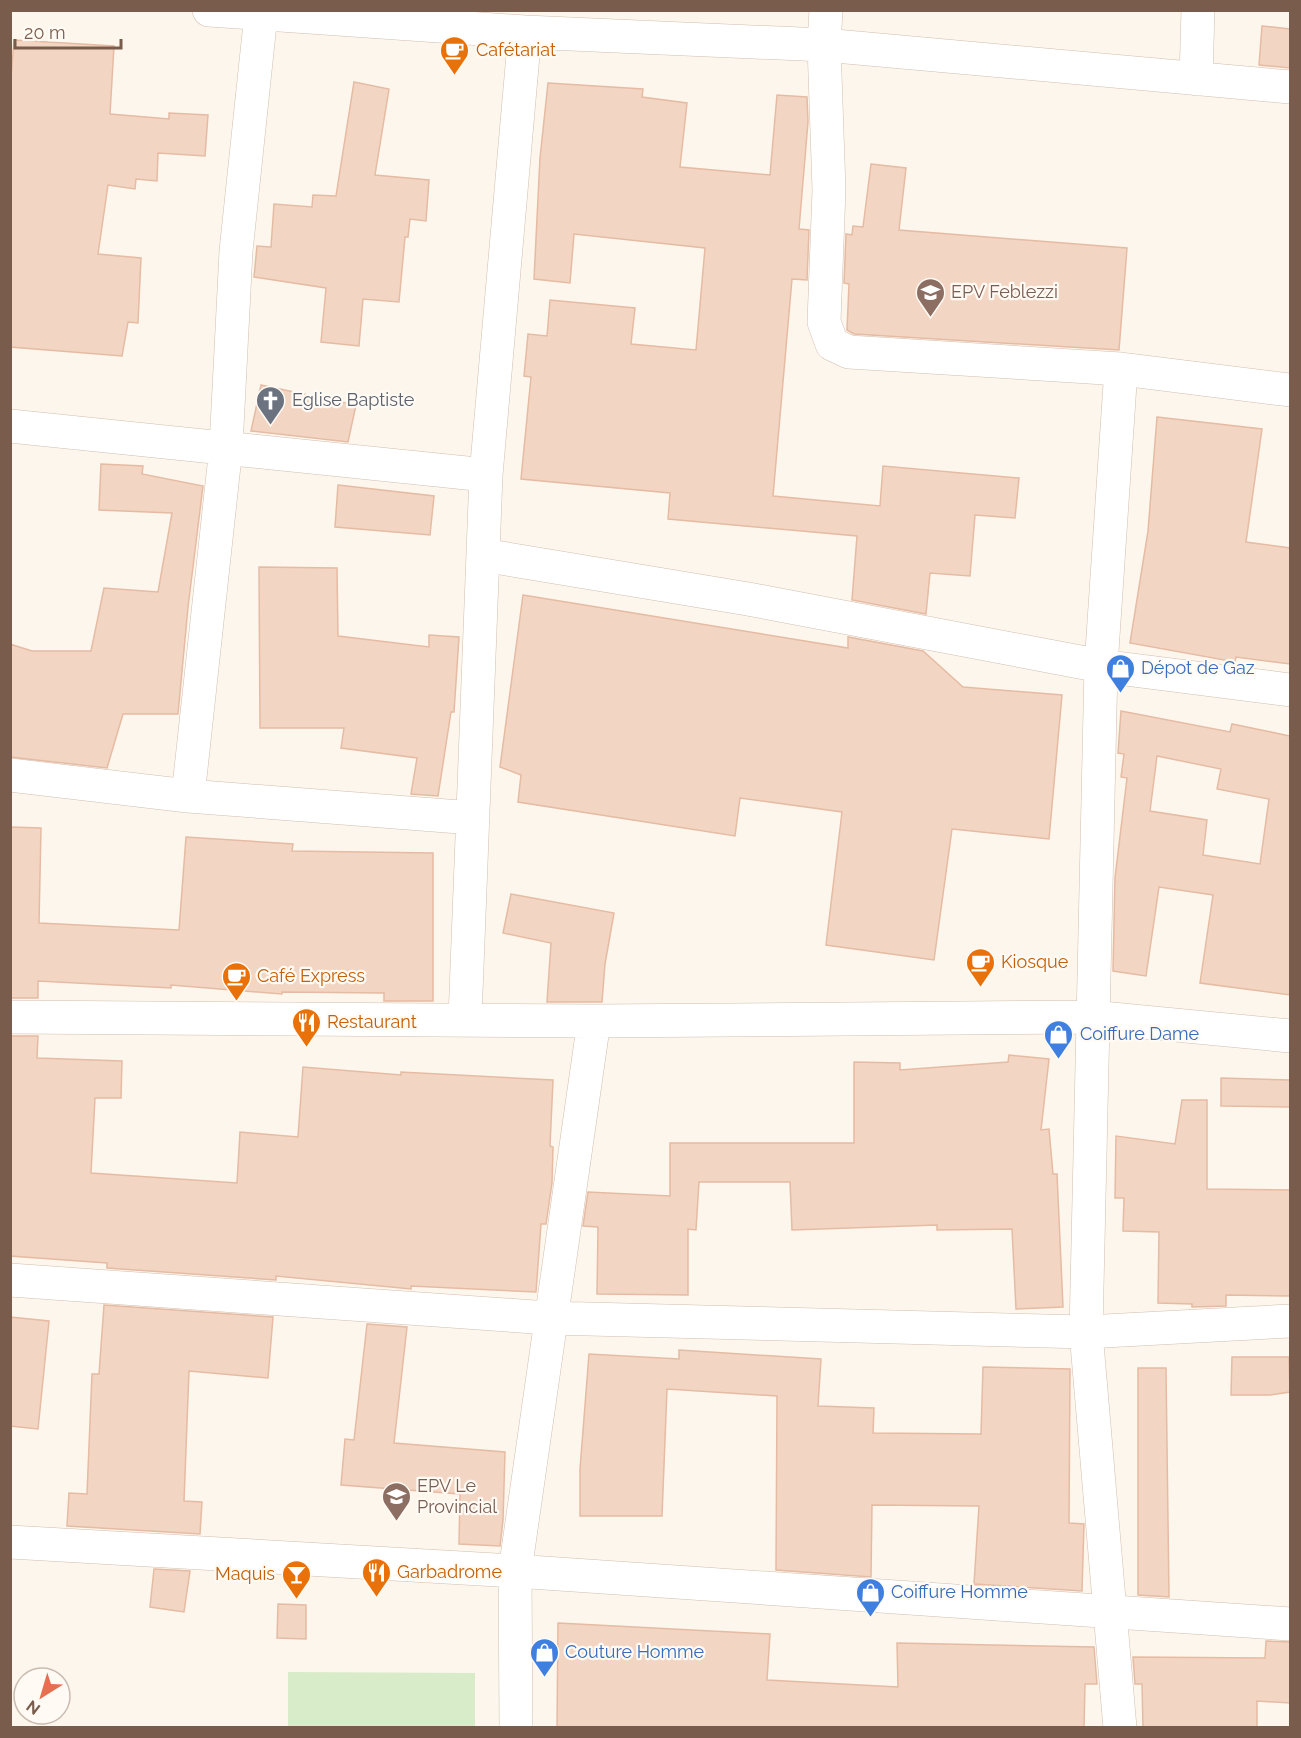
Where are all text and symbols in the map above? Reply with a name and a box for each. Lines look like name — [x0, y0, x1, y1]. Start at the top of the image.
scale bar — [15, 12, 122, 50]
text: 20 m — [24, 22, 66, 43]
cafe icon: Cafétariat — [439, 34, 471, 76]
place label: Cafétariat — [476, 39, 556, 60]
school or university icon: EPV Feblezzi — [914, 276, 946, 318]
place label: EPV Feblezzi — [951, 281, 1058, 302]
church icon: Eglise Baptiste — [255, 384, 287, 426]
place label: Eglise Baptiste — [292, 389, 415, 410]
shop icon: Dépot de Gaz — [1104, 652, 1136, 694]
place label: Dépot de Gaz — [1141, 657, 1255, 678]
cafe icon: Kiosque — [964, 946, 996, 988]
place label: Kiosque — [1001, 951, 1069, 972]
cafe icon: Café Express — [220, 960, 252, 1002]
place label: Café Express — [257, 965, 365, 986]
restaurant icon: Restaurant — [290, 1006, 322, 1048]
place label: Restaurant — [327, 1011, 417, 1032]
shop icon: Coiffure Dame — [1043, 1018, 1075, 1060]
place label: Coiffure Dame — [1080, 1023, 1199, 1044]
place label: EPV Le Provincial — [417, 1475, 497, 1517]
school or university icon: EPV Le Provincial — [380, 1480, 412, 1522]
restaurant icon: Garbadrome — [360, 1556, 392, 1598]
bar icon: Maquis — [280, 1558, 312, 1600]
place label: Garbadrome — [397, 1561, 502, 1582]
place label: Maquis — [215, 1563, 275, 1584]
shop icon: Coiffure Homme — [854, 1576, 886, 1618]
place label: Coiffure Homme — [891, 1581, 1028, 1602]
shop icon: Couture Homme — [528, 1636, 560, 1678]
place label: Couture Homme — [565, 1641, 705, 1662]
north arrow — [12, 1666, 72, 1726]
text: N — [23, 1696, 44, 1719]

